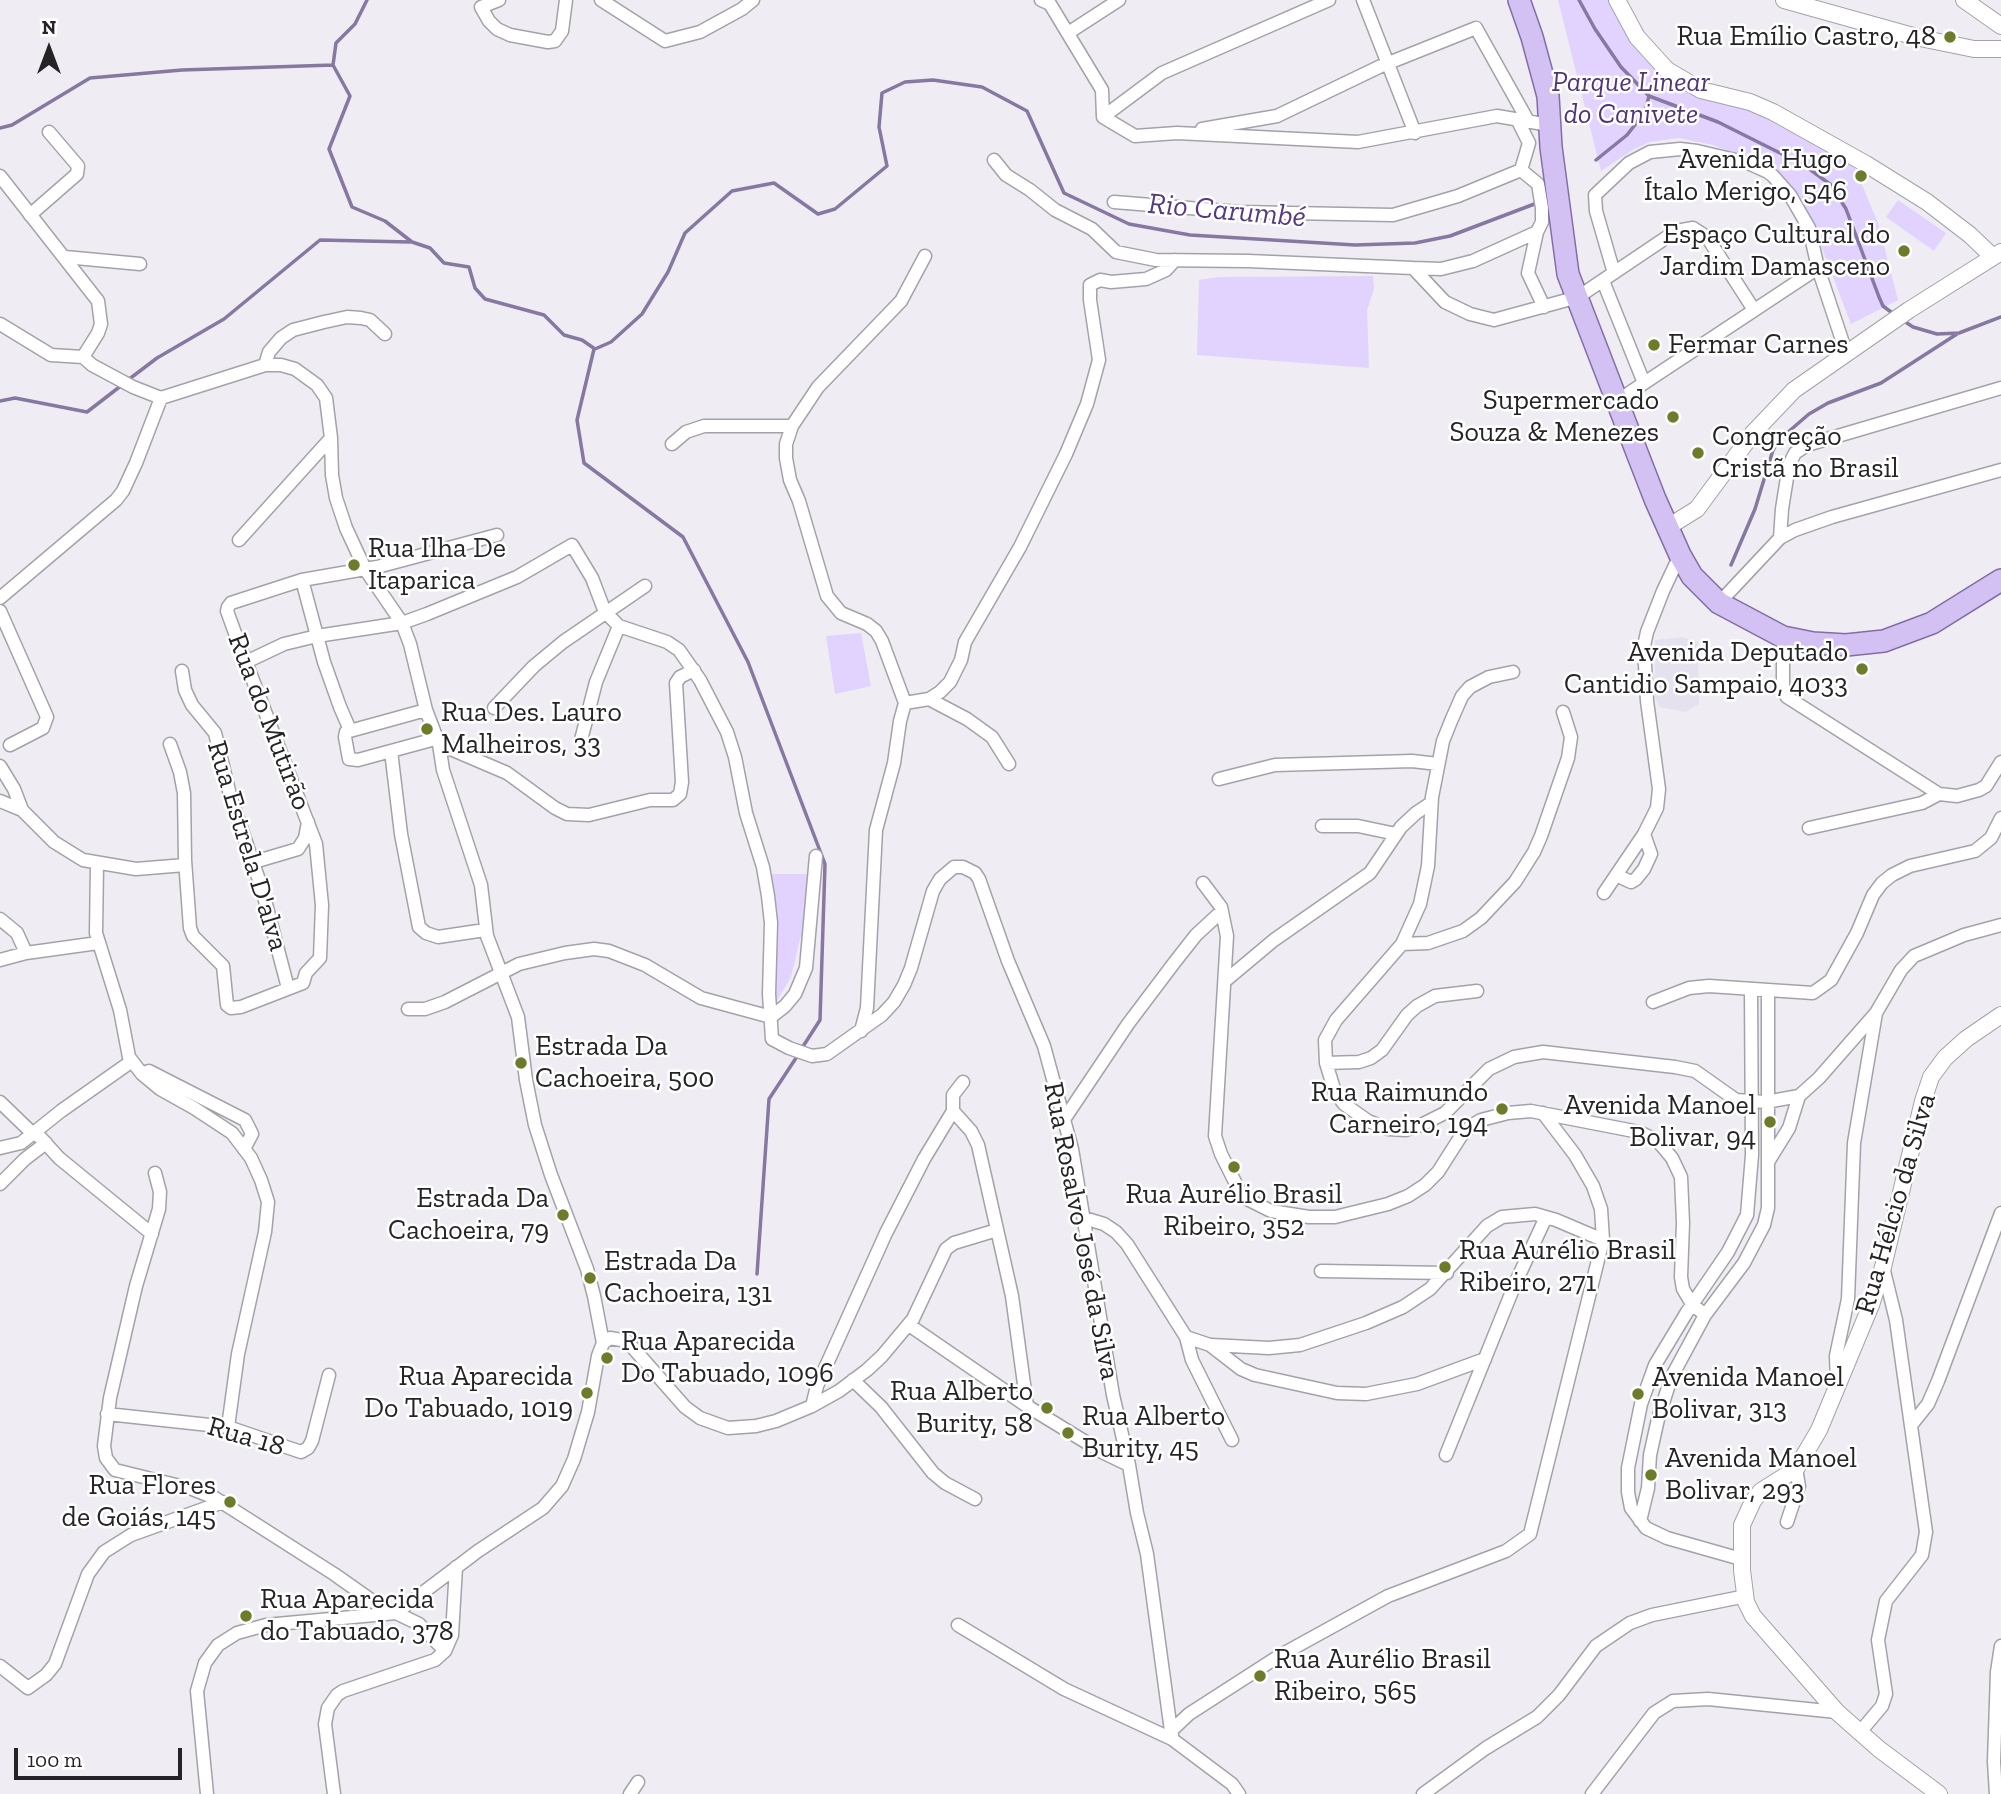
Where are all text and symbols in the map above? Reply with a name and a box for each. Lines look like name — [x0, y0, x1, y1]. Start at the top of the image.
north arrow — [14, 14, 84, 84]
text: N — [42, 16, 56, 39]
place label: Rua Emílio Castro, 48 — [1676, 20, 1936, 54]
marker: Rua Emílio Castro, 48 — [1942, 29, 1958, 45]
park label: Parque Linear do Canivete — [1552, 66, 1710, 132]
place label: Avenida Hugo Ítalo Merigo, 546 — [1644, 143, 1847, 209]
marker: Avenida Hugo Ítalo Merigo, 546 — [1853, 168, 1869, 184]
water label: Rio Carumbé — [1147, 186, 1307, 236]
place label: Espaço Cultural do Jardim Damasceno — [1659, 218, 1890, 284]
marker: Espaço Cultural do Jardim Damasceno — [1896, 243, 1912, 259]
place label: Fermar Carnes — [1668, 328, 1849, 362]
marker: Fermar Carnes — [1646, 337, 1662, 353]
place label: Supermercado Souza & Menezes — [1450, 384, 1659, 450]
marker: Supermercado Souza & Menezes — [1665, 409, 1681, 425]
place label: Congreção Cristã no Brasil — [1712, 420, 1899, 486]
marker: Congreção Cristã no Brasil — [1690, 445, 1706, 461]
place label: Rua Ilha De Itaparica — [368, 532, 506, 598]
marker: Rua Ilha De Itaparica — [346, 557, 362, 573]
street label: Rua do Mutirão — [220, 629, 318, 815]
place label: Avenida Deputado Cantidio Sampaio, 4033 — [1564, 636, 1848, 702]
marker: Avenida Deputado Cantidio Sampaio, 4033 — [1854, 661, 1870, 677]
place label: Rua Des. Lauro Malheiros, 33 — [441, 696, 622, 762]
marker: Rua Des. Lauro Malheiros, 33 — [419, 721, 435, 737]
street label: Rua Estrela D'alva — [199, 737, 295, 955]
place label: Estrada Da Cachoeira, 500 — [535, 1030, 714, 1096]
marker: Estrada Da Cachoeira, 500 — [513, 1055, 529, 1071]
place label: Rua Raimundo Carneiro, 194 — [1311, 1076, 1488, 1142]
street label: Rua Rosalvo José da Silva — [1036, 1079, 1126, 1383]
place label: Avenida Manoel Bolivar, 94 — [1564, 1089, 1756, 1155]
street label: Rua Hélcio da Silva — [1848, 1090, 1944, 1318]
marker: Rua Raimundo Carneiro, 194 — [1494, 1101, 1510, 1117]
marker: Avenida Manoel Bolivar, 94 — [1762, 1114, 1778, 1130]
marker: Rua Aurélio Brasil Ribeiro, 352 — [1226, 1159, 1242, 1175]
place label: Rua Aurélio Brasil Ribeiro, 352 — [1126, 1178, 1342, 1244]
place label: Estrada Da Cachoeira, 79 — [388, 1182, 549, 1248]
marker: Estrada Da Cachoeira, 79 — [555, 1207, 571, 1223]
place label: Rua Aurélio Brasil Ribeiro, 271 — [1459, 1234, 1676, 1300]
place label: Estrada Da Cachoeira, 131 — [604, 1245, 772, 1311]
marker: Rua Aurélio Brasil Ribeiro, 271 — [1437, 1259, 1453, 1275]
marker: Estrada Da Cachoeira, 131 — [582, 1270, 598, 1286]
place label: Rua Aparecida Do Tabuado, 1096 — [621, 1325, 834, 1391]
marker: Rua Aparecida Do Tabuado, 1096 — [599, 1350, 615, 1366]
place label: Rua Aparecida Do Tabuado, 1019 — [364, 1360, 573, 1426]
place label: Avenida Manoel Bolivar, 313 — [1652, 1361, 1844, 1427]
place label: Rua Alberto Burity, 58 — [890, 1375, 1033, 1441]
marker: Rua Aparecida Do Tabuado, 1019 — [579, 1385, 595, 1401]
marker: Avenida Manoel Bolivar, 313 — [1630, 1386, 1646, 1402]
marker: Rua Alberto Burity, 58 — [1039, 1400, 1055, 1416]
place label: Rua Alberto Burity, 45 — [1082, 1400, 1225, 1466]
street label: Rua 18 — [204, 1410, 288, 1464]
marker: Rua Alberto Burity, 45 — [1060, 1425, 1076, 1441]
place label: Avenida Manoel Bolivar, 293 — [1665, 1442, 1857, 1508]
marker: Avenida Manoel Bolivar, 293 — [1643, 1467, 1659, 1483]
place label: Rua Flores de Goiás, 145 — [62, 1469, 216, 1535]
marker: Rua Flores de Goiás, 145 — [222, 1494, 238, 1510]
place label: Rua Aparecida do Tabuado, 378 — [260, 1583, 454, 1649]
marker: Rua Aparecida do Tabuado, 378 — [238, 1608, 254, 1624]
place label: Rua Aurélio Brasil Ribeiro, 565 — [1274, 1643, 1491, 1709]
marker: Rua Aurélio Brasil Ribeiro, 565 — [1252, 1668, 1268, 1684]
scale bar — [18, 1734, 186, 1778]
text: 100 m — [27, 1747, 82, 1772]

